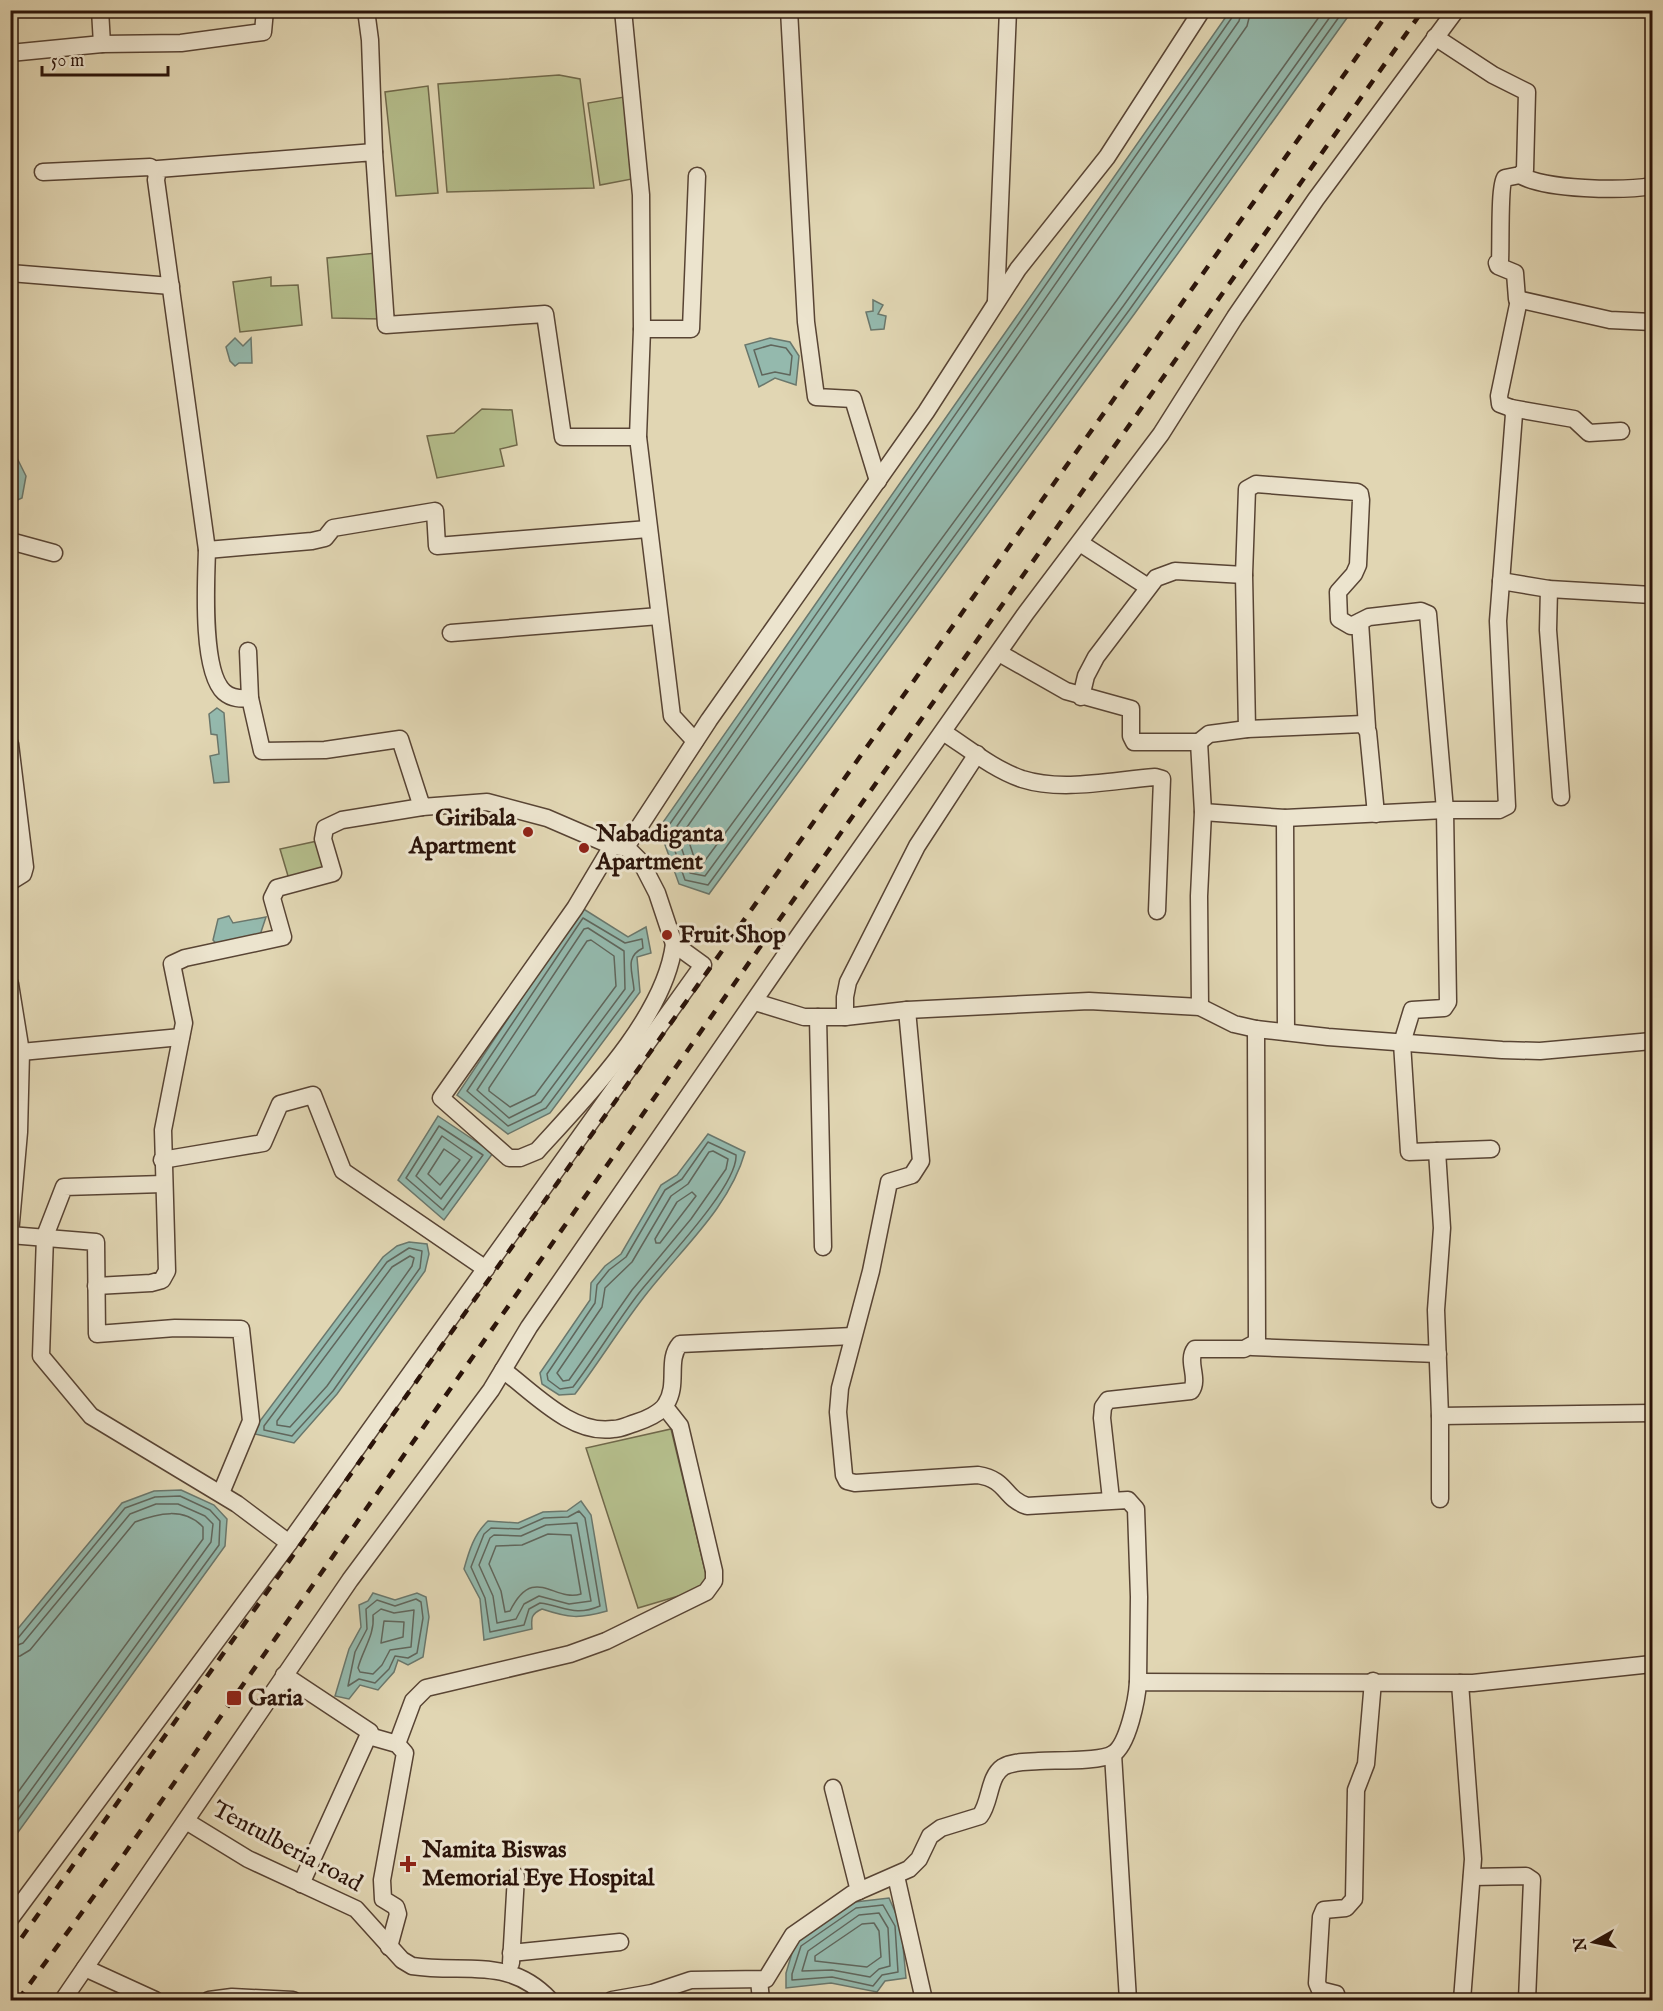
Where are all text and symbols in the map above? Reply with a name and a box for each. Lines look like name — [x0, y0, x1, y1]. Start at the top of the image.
scale bar — [42, 39, 168, 77]
text: 50 m — [51, 50, 84, 73]
place label: Giribala Apartment — [408, 803, 517, 862]
place label: Nabadiganta Apartment — [595, 819, 724, 878]
marker: Giribala Apartment — [521, 825, 535, 839]
marker: Nabadiganta Apartment — [577, 841, 591, 855]
place label: Fruit Shop — [679, 920, 786, 951]
marker: Fruit Shop — [660, 928, 674, 942]
place label: Garia — [248, 1683, 304, 1714]
marker: Garia — [225, 1689, 243, 1707]
street label: Tentulberia road — [206, 1794, 368, 1900]
place label: Namita Biswas Memorial Eye Hospital — [421, 1835, 655, 1894]
marker: Namita Biswas Memorial Eye Hospital — [399, 1855, 417, 1873]
north arrow — [1564, 1912, 1624, 1972]
text: N — [1570, 1935, 1592, 1953]

